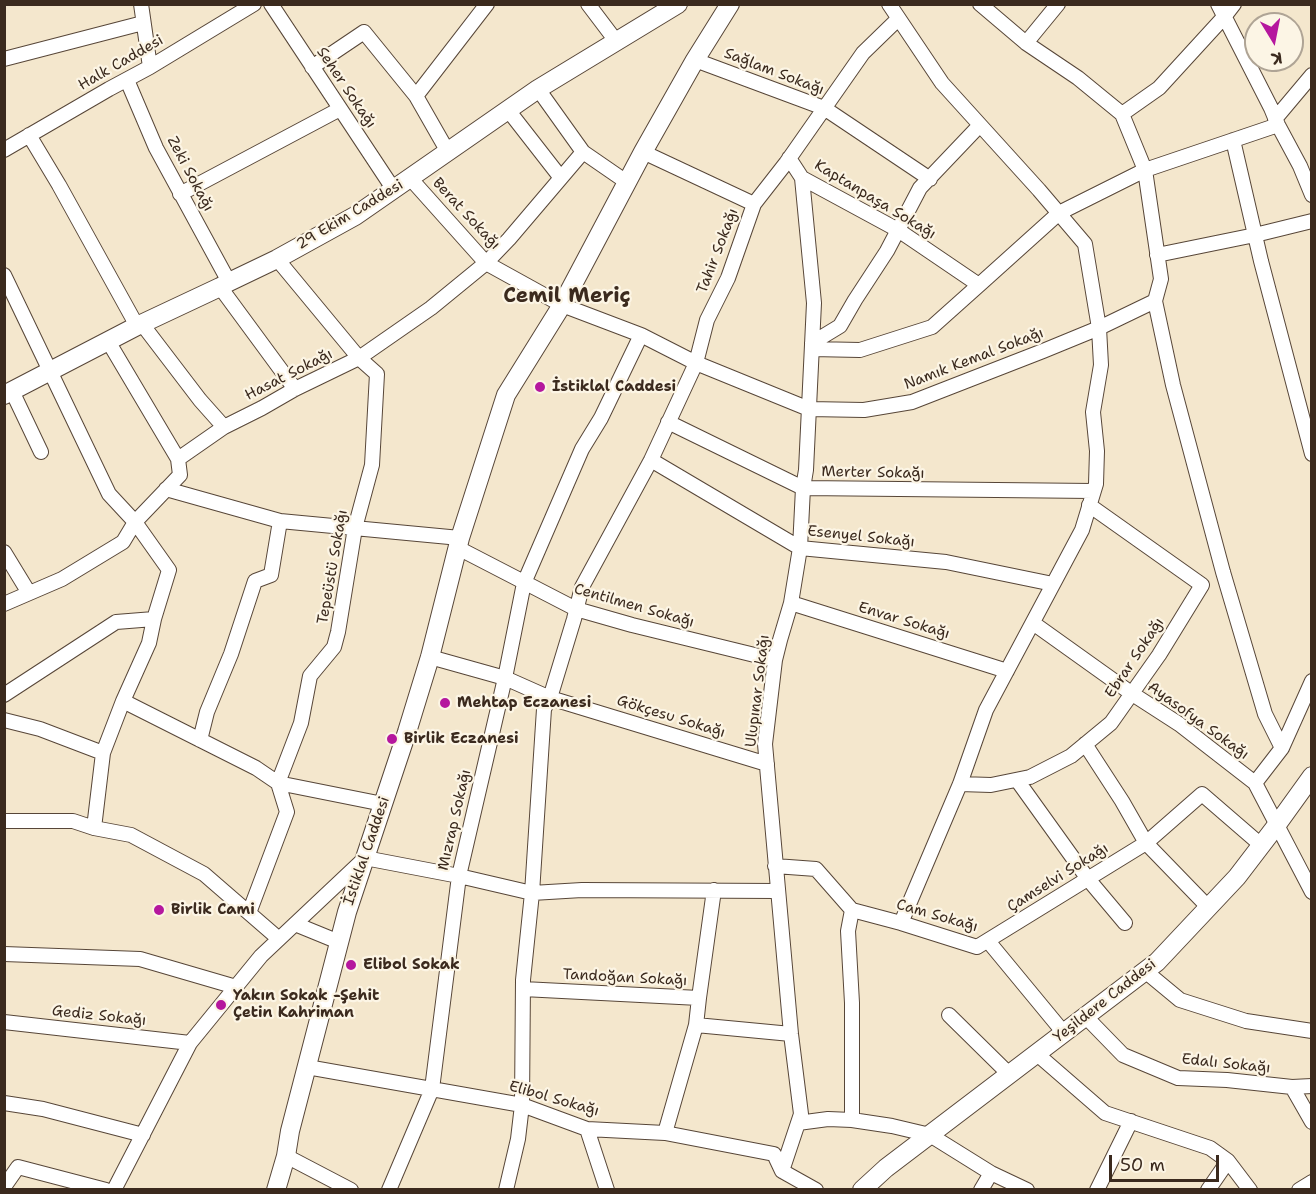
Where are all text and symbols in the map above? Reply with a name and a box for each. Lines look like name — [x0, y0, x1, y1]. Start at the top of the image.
north arrow — [1244, 12, 1304, 72]
street label: Halk Caddesi — [75, 31, 167, 95]
street label: Seher Sokağı — [312, 44, 380, 132]
street label: Sağlam Sokağı — [721, 45, 827, 99]
text: K — [1270, 47, 1284, 70]
street label: Zeki Sokağı — [163, 133, 217, 215]
street label: Kaptanpaşa Sokağı — [811, 157, 939, 243]
street label: Berat Sokağı — [428, 174, 504, 254]
street label: 29 Ekim Caddesi — [293, 176, 407, 254]
street label: Tahir Sokağı — [694, 206, 742, 296]
district label: Cemil Meriç — [503, 284, 631, 310]
street label: Namık Kemal Sokağı — [902, 324, 1046, 394]
street label: Hasat Sokağı — [242, 345, 336, 405]
place label: İstiklal Caddesi — [552, 378, 676, 396]
marker: İstiklal Caddesi — [533, 380, 547, 394]
street label: Merter Sokağı — [821, 463, 925, 483]
street label: Tepeüstü Sokağı — [314, 508, 352, 626]
street label: Esenyel Sokağı — [806, 522, 916, 552]
street label: Centilmen Sokağı — [572, 580, 696, 632]
street label: Envar Sokağı — [856, 599, 952, 643]
street label: Ebrar Sokağı — [1102, 614, 1168, 702]
street label: Ulupınar Sokağı — [742, 634, 774, 748]
street label: Ayasofya Sokağı — [1144, 678, 1252, 764]
street label: Gökçesu Sokağı — [615, 692, 727, 742]
place label: Mehtap Eczanesi — [457, 694, 591, 712]
marker: Mehtap Eczanesi — [438, 696, 452, 710]
place label: Birlik Eczanesi — [404, 730, 519, 748]
marker: Birlik Eczanesi — [385, 732, 399, 746]
street label: Mızrap Sokağı — [435, 768, 475, 872]
street label: İstiklal Caddesi — [340, 794, 394, 908]
street label: Çamselvi Sokağı — [1004, 840, 1112, 916]
street label: Cam Sokağı — [894, 896, 980, 936]
place label: Birlik Cami — [171, 901, 255, 919]
marker: Birlik Cami — [152, 903, 166, 917]
street label: Yeşildere Caddesi — [1050, 955, 1160, 1047]
place label: Elibol Sokak — [363, 956, 460, 974]
marker: Elibol Sokak — [344, 958, 358, 972]
street label: Tandoğan Sokağı — [562, 966, 688, 990]
place label: Yakın Sokak -Şehit Çetin Kahriman — [233, 987, 379, 1022]
marker: Yakın Sokak -Şehit Çetin Kahriman — [214, 998, 228, 1012]
street label: Gediz Sokağı — [51, 1002, 147, 1030]
street label: Edalı Sokağı — [1181, 1050, 1271, 1078]
street label: Elibol Sokağı — [507, 1078, 601, 1120]
scale bar — [1112, 1143, 1222, 1181]
text: 50 m — [1120, 1153, 1165, 1177]

